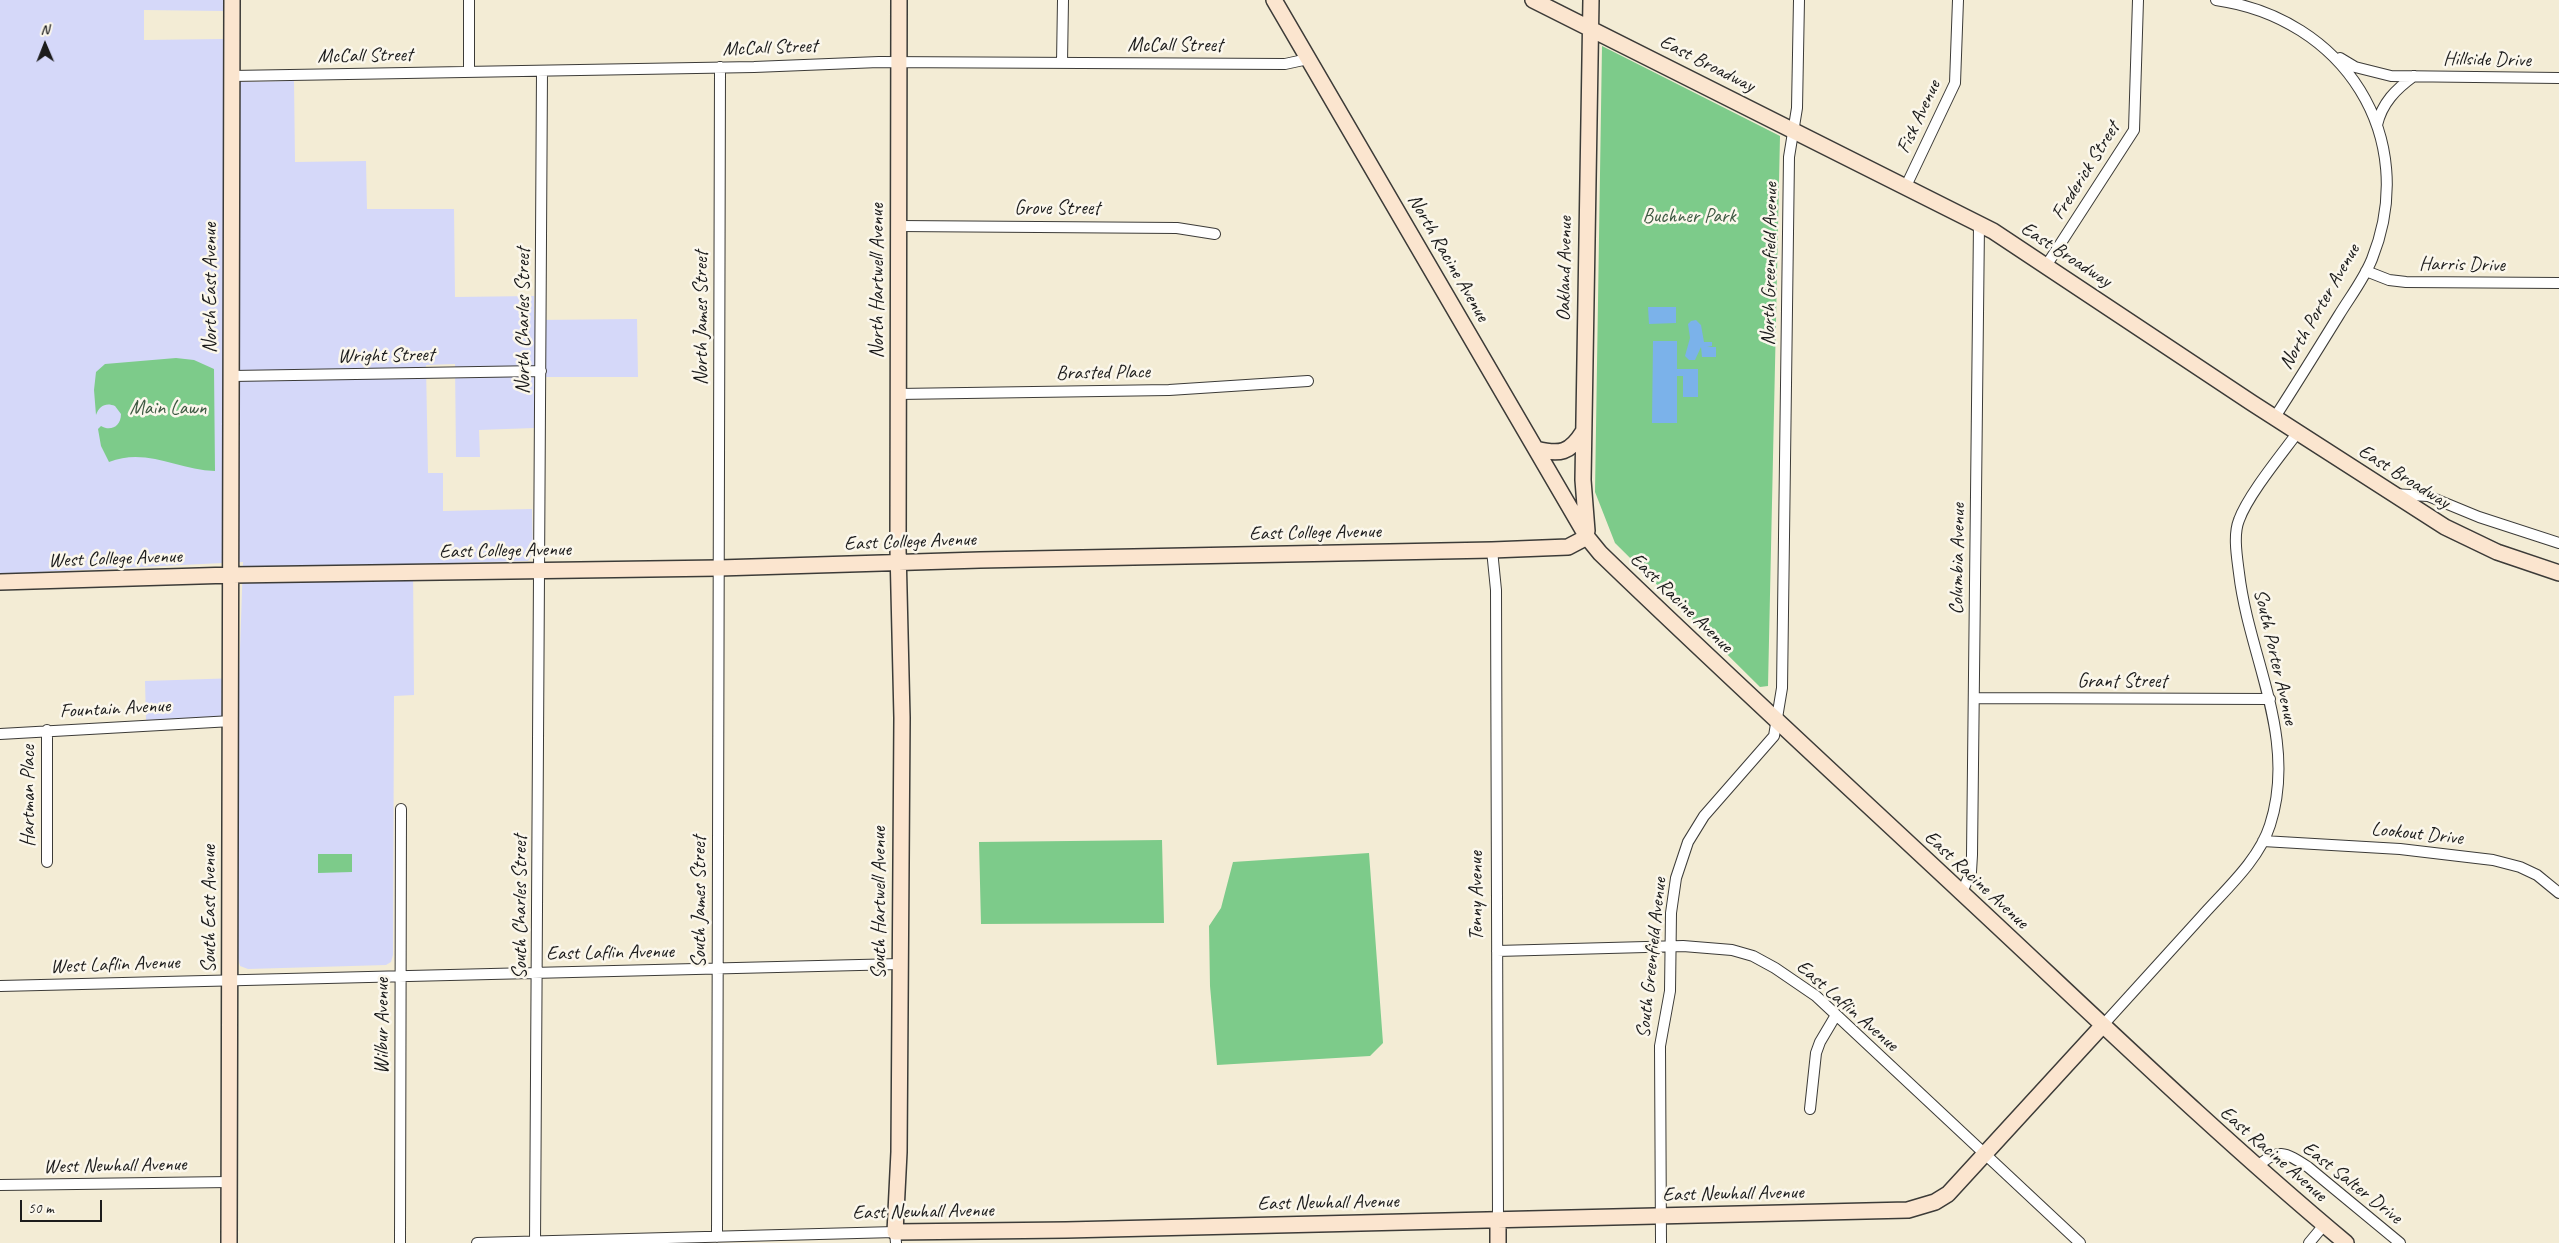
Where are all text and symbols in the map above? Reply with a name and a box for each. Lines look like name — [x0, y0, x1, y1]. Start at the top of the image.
north arrow — [20, 20, 70, 70]
text: N — [40, 21, 49, 38]
street label: East Broadway — [1655, 30, 1759, 98]
street label: McCall Street — [722, 34, 818, 62]
street label: McCall Street — [1127, 34, 1223, 58]
street label: McCall Street — [317, 43, 413, 69]
street label: Hillside Drive — [2443, 47, 2531, 73]
street label: Fisk Avenue — [1892, 77, 1946, 157]
street label: Frederick Street — [2046, 118, 2126, 224]
street label: North Greenfield Avenue — [1757, 182, 1783, 346]
street label: North Racine Avenue — [1402, 190, 1494, 326]
street label: Grove Street — [1014, 197, 1100, 221]
street label: North Hartwell Avenue — [866, 204, 890, 358]
park label: Buchner Park — [1642, 205, 1736, 229]
street label: Oakland Avenue — [1552, 216, 1578, 322]
street label: East Broadway — [2016, 217, 2116, 293]
street label: North East Avenue — [199, 223, 223, 353]
street label: North Porter Avenue — [2274, 240, 2366, 374]
street label: North Charles Street — [512, 248, 536, 394]
street label: North James Street — [690, 251, 714, 385]
street label: Harris Drive — [2419, 252, 2505, 278]
street label: Wright Street — [337, 343, 435, 369]
street label: Brasted Place — [1056, 360, 1150, 386]
park label: Main Lawn — [129, 397, 207, 421]
street label: East Broadway — [2354, 439, 2454, 515]
street label: Columbia Avenue — [1945, 503, 1971, 615]
street label: East College Avenue — [1249, 520, 1381, 546]
street label: East College Avenue — [844, 528, 976, 556]
street label: East College Avenue — [439, 538, 571, 564]
street label: West College Avenue — [48, 545, 182, 573]
street label: East Racine Avenue — [1624, 548, 1738, 658]
street label: South Porter Avenue — [2248, 587, 2302, 727]
street label: Grant Street — [2077, 670, 2167, 694]
street label: Fountain Avenue — [59, 694, 171, 724]
street label: Hartman Place — [17, 745, 41, 847]
street label: Lookout Drive — [2370, 817, 2464, 851]
street label: East Racine Avenue — [1919, 826, 2033, 934]
street label: South Hartwell Avenue — [868, 827, 892, 979]
street label: South Charles Street — [509, 835, 533, 979]
street label: South James Street — [688, 836, 712, 968]
street label: South East Avenue — [198, 845, 222, 973]
street label: Tenny Avenue — [1465, 851, 1489, 941]
street label: South Greenfield Avenue — [1632, 877, 1672, 1039]
street label: East Laflin Avenue — [546, 940, 674, 966]
street label: West Laflin Avenue — [50, 951, 180, 979]
street label: East Laflin Avenue — [1791, 955, 1903, 1057]
street label: Wilbur Avenue — [371, 978, 395, 1074]
street label: East Racine Avenue — [2215, 1101, 2331, 1207]
street label: East Salter Drive — [2297, 1137, 2407, 1229]
street label: West Newhall Avenue — [43, 1153, 187, 1179]
street label: East Newhall Avenue — [1662, 1181, 1804, 1207]
scale bar — [22, 1190, 105, 1222]
street label: East Newhall Avenue — [1257, 1190, 1399, 1216]
text: 50 m — [28, 1199, 54, 1218]
street label: East Newhall Avenue — [852, 1199, 994, 1225]

